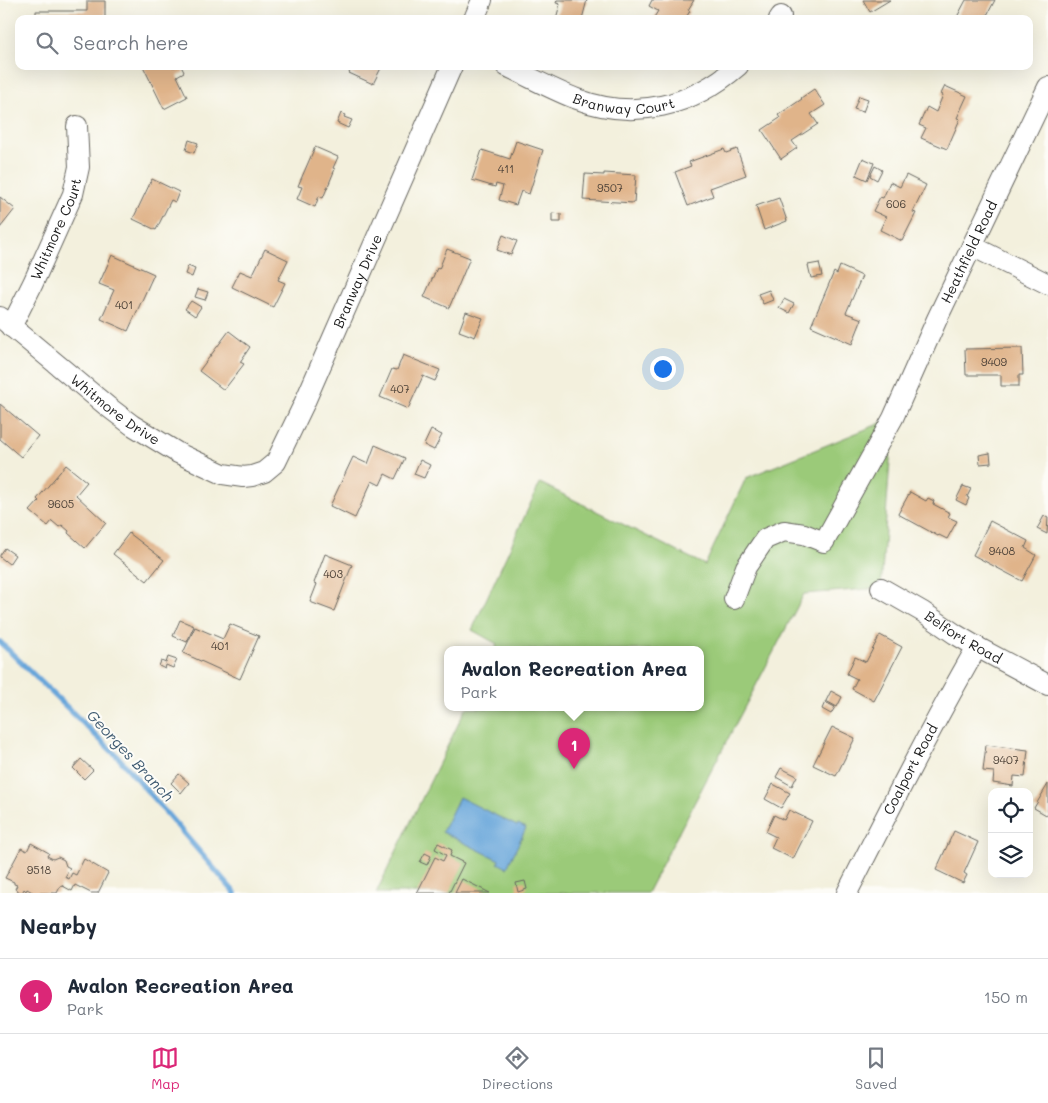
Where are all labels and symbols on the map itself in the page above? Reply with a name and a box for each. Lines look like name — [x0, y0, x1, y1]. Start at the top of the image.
street label: Branway Court — [570, 88, 677, 118]
house number: 411 — [498, 161, 514, 176]
street label: Whitmore Court — [26, 176, 85, 283]
house number: 9507 — [597, 180, 623, 195]
house number: 606 — [886, 196, 906, 211]
street label: Heathfield Road — [936, 197, 1001, 306]
street label: Branway Drive — [328, 231, 386, 331]
house number: 401 — [115, 297, 133, 312]
house number: 9409 — [981, 354, 1008, 369]
your location — [650, 356, 676, 382]
street label: Whitmore Drive — [67, 370, 164, 449]
house number: 407 — [390, 381, 410, 396]
house number: 9605 — [48, 496, 74, 511]
house number: 9408 — [989, 543, 1016, 558]
house number: 403 — [323, 566, 343, 581]
street label: Belfort Road — [921, 606, 1006, 668]
house number: 401 — [211, 638, 229, 653]
water label: Georges Branch — [83, 705, 179, 806]
street label: Coalport Road — [878, 720, 942, 818]
pin: 1 — [558, 728, 590, 769]
house number: 9407 — [993, 752, 1019, 767]
house number: 9518 — [27, 862, 52, 877]

